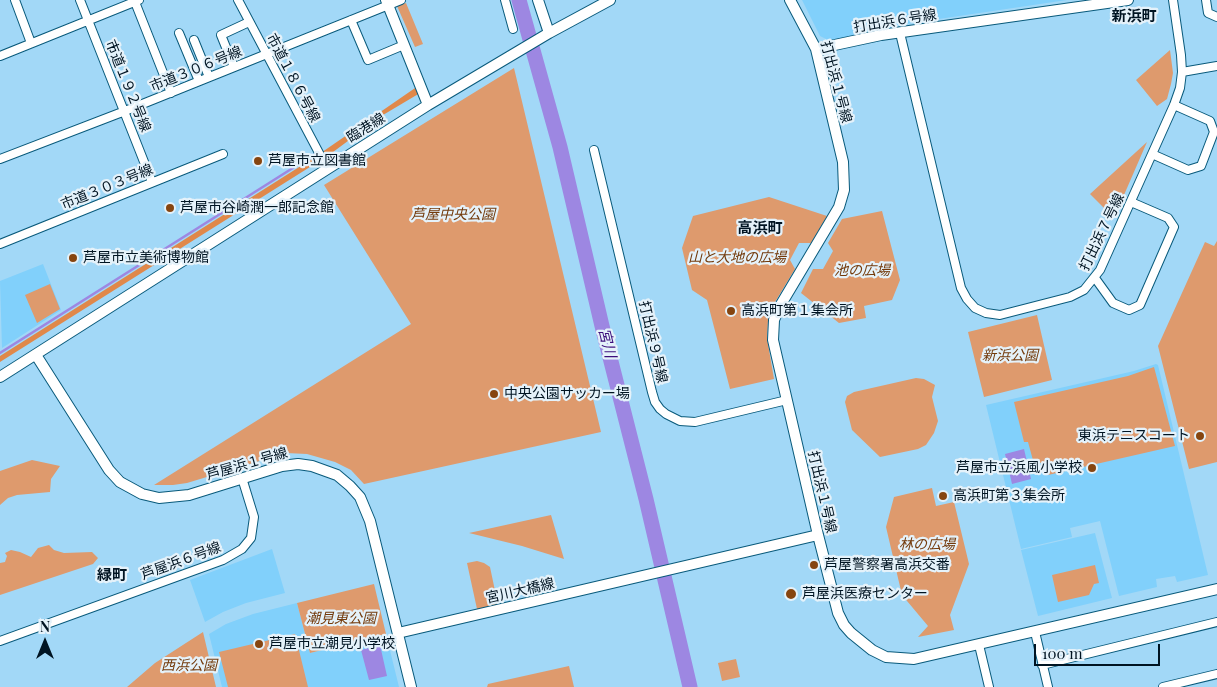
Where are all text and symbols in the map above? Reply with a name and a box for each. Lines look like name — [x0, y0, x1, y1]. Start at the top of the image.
street label: 打出浜６号線 — [852, 6, 938, 36]
district label: 新浜町 — [1112, 7, 1156, 25]
street label: 市道１８６号線 — [263, 31, 323, 125]
street label: 市道１９２号線 — [102, 37, 154, 135]
street label: 打出浜１号線 — [817, 39, 855, 125]
street label: 市道３０６号線 — [147, 43, 245, 95]
street label: 臨港線 — [344, 110, 388, 146]
place label: 芦屋市立図書館 — [268, 153, 366, 169]
marker: 芦屋市立図書館 — [252, 155, 264, 167]
street label: 市道３０３号線 — [58, 161, 156, 213]
street label: 打出浜７号線 — [1076, 191, 1128, 273]
place label: 芦屋市谷崎潤一郎記念館 — [180, 200, 334, 216]
marker: 芦屋市谷崎潤一郎記念館 — [164, 202, 176, 214]
park label: 芦屋中央公園 — [411, 207, 495, 223]
district label: 高浜町 — [738, 219, 782, 237]
place label: 芦屋市立美術博物館 — [83, 250, 209, 266]
park label: 山と大地の広場 — [688, 250, 786, 266]
marker: 芦屋市立美術博物館 — [67, 252, 79, 264]
park label: 池の広場 — [834, 263, 890, 279]
street label: 打出浜９号線 — [635, 299, 671, 385]
place label: 高浜町第１集会所 — [741, 303, 853, 319]
marker: 高浜町第１集会所 — [725, 305, 737, 317]
water label: 宮川 — [595, 326, 619, 360]
park label: 新浜公園 — [982, 348, 1038, 364]
place label: 中央公園サッカー場 — [504, 386, 630, 402]
marker: 中央公園サッカー場 — [488, 388, 500, 400]
place label: 東浜テニスコート — [1078, 428, 1190, 444]
marker: 東浜テニスコート — [1194, 430, 1206, 442]
street label: 芦屋浜１号線 — [204, 444, 290, 484]
street label: 打出浜１号線 — [804, 449, 840, 535]
place label: 芦屋市立浜風小学校 — [956, 460, 1082, 476]
marker: 芦屋市立浜風小学校 — [1086, 462, 1098, 474]
place label: 高浜町第３集会所 — [953, 488, 1065, 504]
marker: 高浜町第３集会所 — [937, 490, 949, 502]
park label: 林の広場 — [899, 537, 955, 553]
street label: 芦屋浜６号線 — [139, 539, 223, 583]
place label: 芦屋警察署高浜交番 — [824, 557, 950, 573]
marker: 芦屋警察署高浜交番 — [808, 559, 820, 571]
district label: 緑町 — [97, 566, 127, 584]
street label: 宮川大橋線 — [484, 575, 556, 607]
place label: 芦屋浜医療センター — [802, 586, 928, 602]
marker: 芦屋浜医療センター — [784, 587, 798, 601]
park label: 潮見東公園 — [306, 611, 376, 627]
north arrow — [20, 617, 70, 667]
text: N — [40, 617, 50, 636]
scale bar — [1037, 634, 1163, 666]
place label: 芦屋市立潮見小学校 — [269, 636, 395, 652]
marker: 芦屋市立潮見小学校 — [253, 638, 265, 650]
text: 100 m — [1042, 643, 1083, 663]
park label: 西浜公園 — [161, 658, 217, 674]

